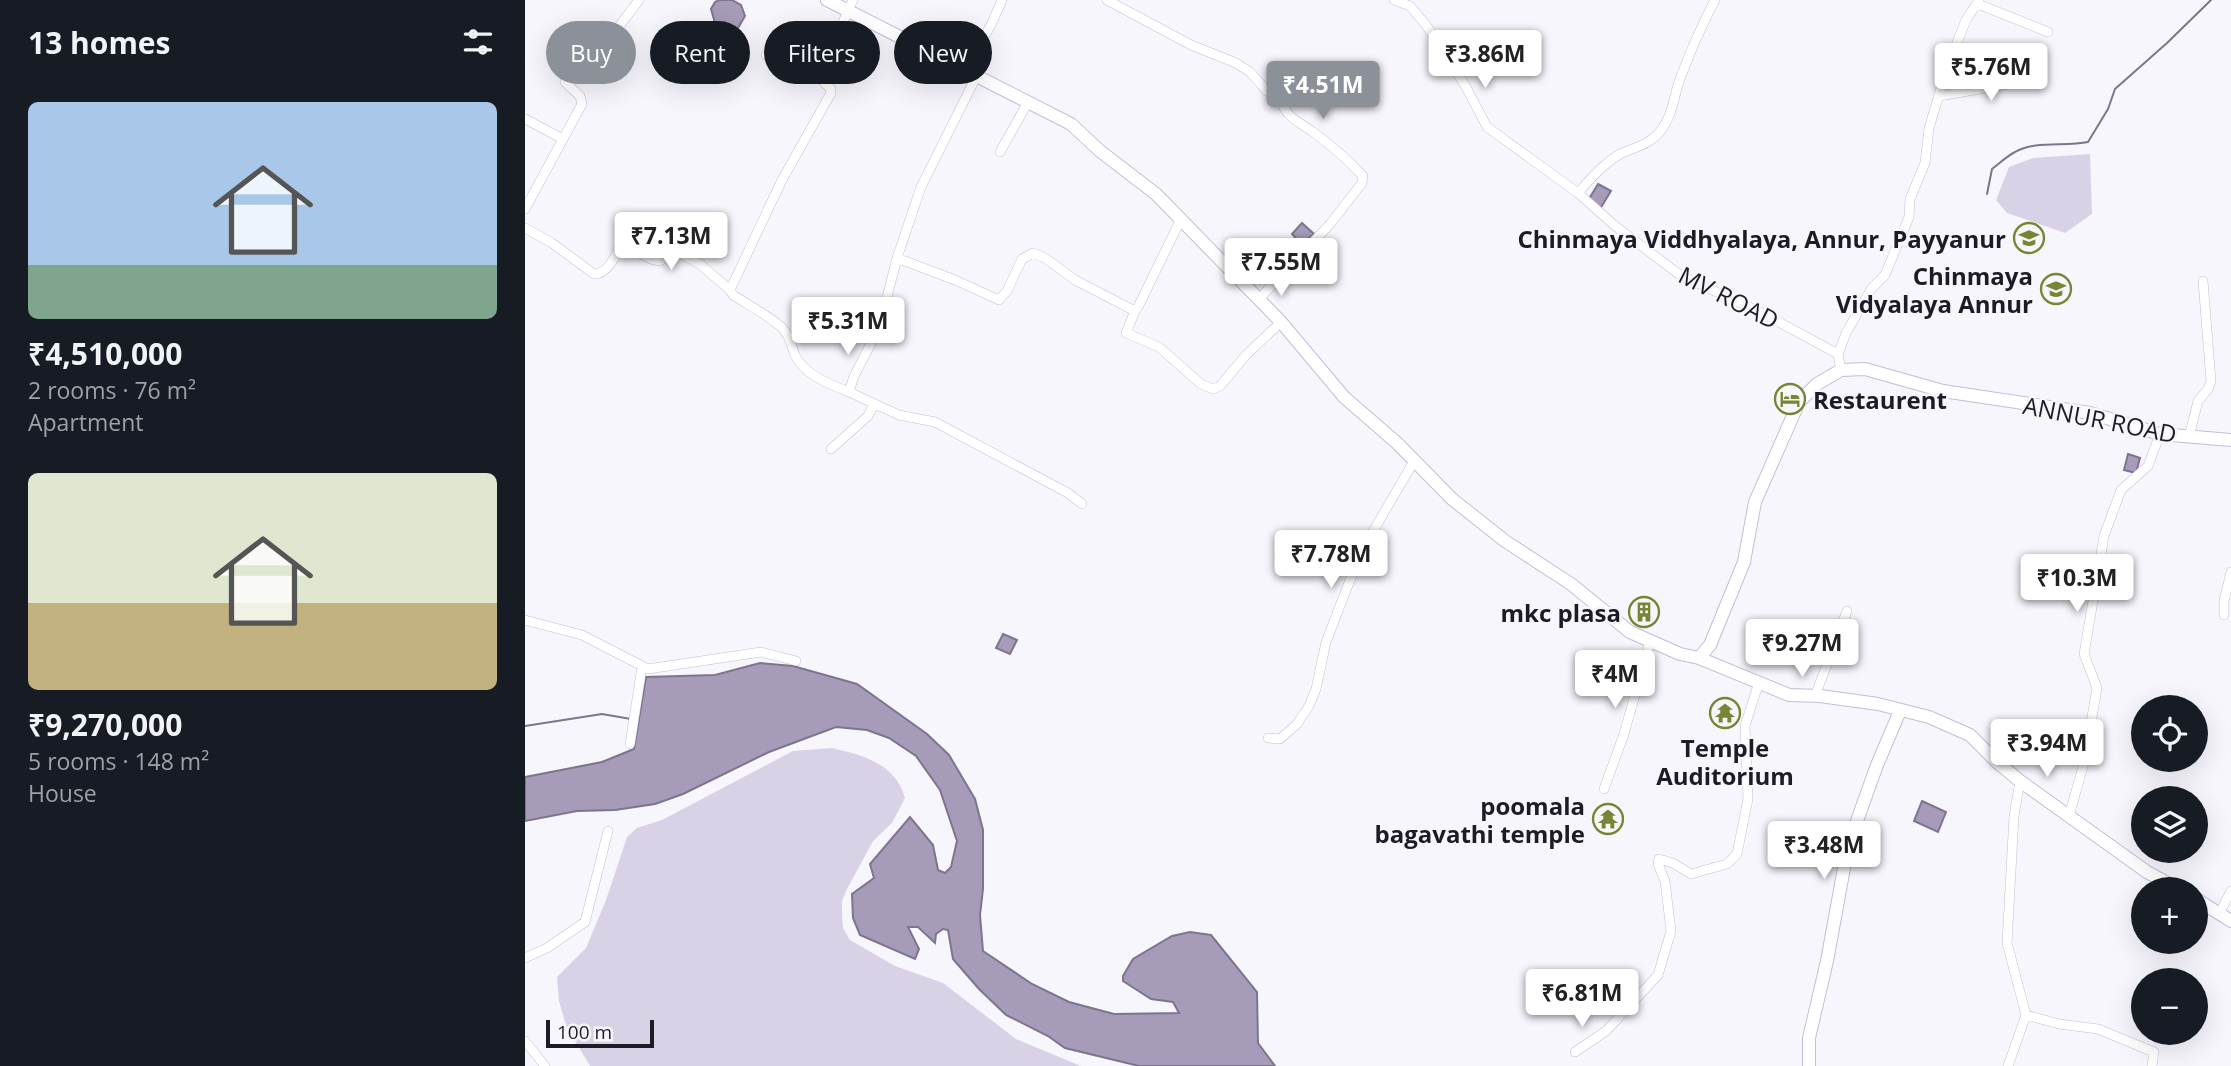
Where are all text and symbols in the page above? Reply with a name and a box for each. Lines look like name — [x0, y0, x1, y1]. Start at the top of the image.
chip: Buy — [546, 21, 636, 84]
chip: Rent — [650, 21, 750, 84]
chip: Filters — [764, 21, 880, 84]
chip: New — [894, 21, 992, 84]
text: 13 homes — [28, 22, 171, 63]
icon: filters — [459, 23, 497, 61]
pin: ₹3.86M — [1428, 31, 1542, 90]
text: ₹3.86M — [1445, 37, 1525, 69]
pin: ₹5.76M — [1934, 43, 2048, 103]
text: ₹5.76M — [1951, 50, 2031, 82]
pin: ₹4.51M — [1266, 61, 1380, 121]
text: ₹4.51M — [1283, 68, 1363, 100]
icon: home — [200, 147, 326, 273]
pin: ₹7.13M — [614, 212, 728, 272]
text: ₹7.13M — [631, 219, 711, 251]
school or university icon: Chinmaya Viddhyalaya, Annur, Payyanur — [2012, 221, 2046, 255]
place label: Chinmaya Viddhyalaya, Annur, Payyanur — [1517, 222, 2006, 255]
pin: ₹7.55M — [1224, 238, 1338, 298]
text: ₹7.55M — [1241, 245, 1321, 277]
street label: MV ROAD — [1673, 258, 1785, 336]
place label: Chinmaya Vidyalaya Annur — [1836, 259, 2033, 320]
school or university icon: Chinmaya Vidyalaya Annur — [2039, 272, 2073, 306]
pin: ₹5.31M — [791, 298, 905, 357]
text: ₹5.31M — [808, 304, 888, 336]
text: ₹4,510,000 — [28, 333, 182, 374]
text: 2 rooms · 76 m² — [28, 374, 196, 406]
hotel icon: Restaurent — [1773, 382, 1807, 416]
place label: Restaurent — [1813, 383, 1947, 416]
street label: ANNUR ROAD — [2020, 388, 2180, 450]
text: Apartment — [28, 406, 144, 438]
icon: home — [200, 518, 326, 644]
pin: ₹7.78M — [1274, 530, 1388, 590]
text: ₹7.78M — [1291, 537, 1371, 569]
pin: ₹10.3M — [2020, 554, 2134, 614]
text: ₹10.3M — [2037, 561, 2117, 593]
building icon: mkc plasa — [1627, 595, 1661, 629]
place label: mkc plasa — [1501, 596, 1621, 629]
pin: ₹9.27M — [1745, 620, 1859, 679]
text: ₹9.27M — [1762, 626, 1842, 658]
pin: ₹4M — [1581, 650, 1649, 710]
text: ₹4M — [1591, 657, 1639, 689]
map controls — [2131, 695, 2208, 1045]
button: locate — [2131, 695, 2208, 772]
temple icon: Temple Auditorium — [1708, 696, 1742, 730]
text: ₹9,270,000 — [28, 704, 182, 745]
pin: ₹3.94M — [1990, 720, 2104, 779]
text: ₹3.94M — [2007, 726, 2087, 758]
place label: Temple Auditorium — [1656, 731, 1794, 792]
text: 5 rooms · 148 m² — [28, 745, 209, 777]
text: House — [28, 777, 97, 809]
button: layers — [2131, 786, 2208, 863]
place label: poomala bagavathi temple — [1375, 789, 1585, 850]
temple icon: poomala bagavathi temple — [1591, 802, 1625, 836]
pin: ₹3.48M — [1767, 822, 1881, 881]
text: ₹3.48M — [1784, 828, 1864, 860]
button: + — [2131, 877, 2208, 954]
button: − — [2131, 968, 2208, 1045]
pin: ₹6.81M — [1525, 970, 1639, 1029]
text: ₹6.81M — [1542, 976, 1622, 1008]
scale bar — [546, 1017, 655, 1049]
text: 100 m — [557, 1019, 612, 1045]

